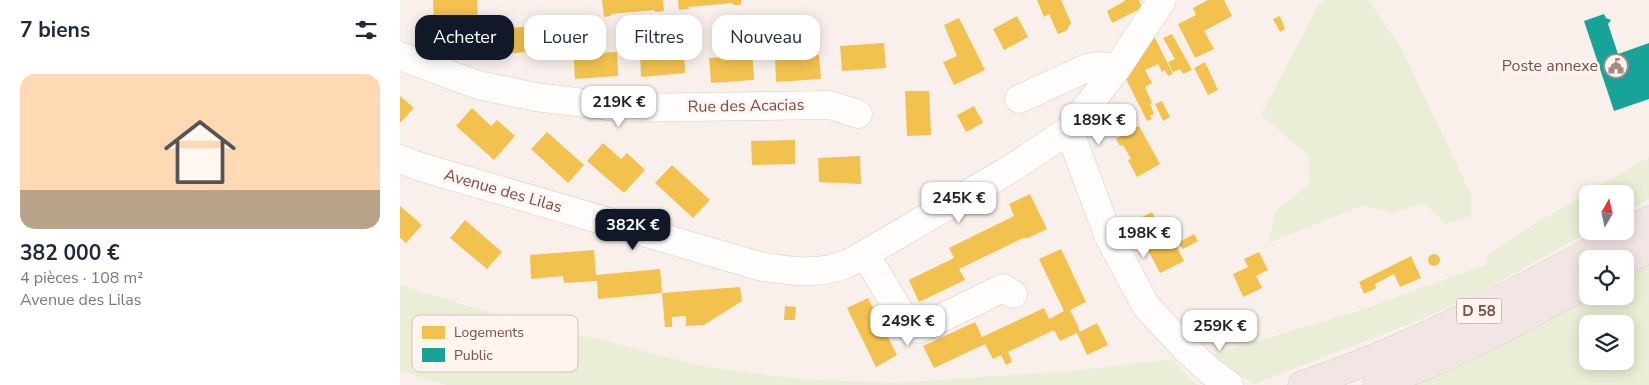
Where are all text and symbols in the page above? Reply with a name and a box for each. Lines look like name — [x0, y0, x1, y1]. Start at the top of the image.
chip: Acheter — [415, 15, 514, 60]
chip: Louer — [524, 15, 606, 60]
chip: Filtres — [616, 15, 702, 60]
chip: Nouveau — [712, 15, 820, 60]
text: 7 biens — [20, 16, 90, 44]
icon: filters — [352, 16, 380, 44]
public building icon: Poste annexe — [1603, 53, 1629, 79]
place label: Poste annexe — [1502, 55, 1598, 77]
pin: 219K € — [578, 86, 660, 128]
text: 219K € — [592, 91, 646, 113]
street label: Rue des Acacias — [687, 94, 805, 118]
pin: 189K € — [1058, 104, 1140, 146]
icon: home — [155, 107, 245, 197]
text: 189K € — [1072, 109, 1126, 131]
street label: Avenue des Lilas — [442, 164, 564, 218]
pin: 245K € — [918, 182, 1000, 224]
north arrow — [1579, 185, 1634, 240]
map controls — [1579, 185, 1634, 370]
text: 245K € — [932, 187, 986, 209]
pin: 382K € — [592, 208, 674, 251]
text: 382K € — [606, 214, 660, 236]
pin: 198K € — [1103, 216, 1185, 259]
text: 198K € — [1117, 222, 1171, 244]
text: 382 000 € — [20, 239, 120, 267]
button: locate — [1579, 250, 1634, 305]
text: 4 pièces · 108 m² — [20, 267, 143, 289]
text: Avenue des Lilas — [20, 289, 142, 311]
road number: D 58 — [1456, 298, 1502, 324]
pin: 249K € — [867, 304, 949, 347]
text: 249K € — [881, 310, 935, 332]
pin: 259K € — [1179, 310, 1261, 352]
legend — [412, 315, 578, 372]
text: 259K € — [1193, 315, 1247, 337]
button: layers — [1579, 315, 1634, 370]
text: Logements — [454, 323, 524, 342]
text: Public — [454, 346, 493, 365]

